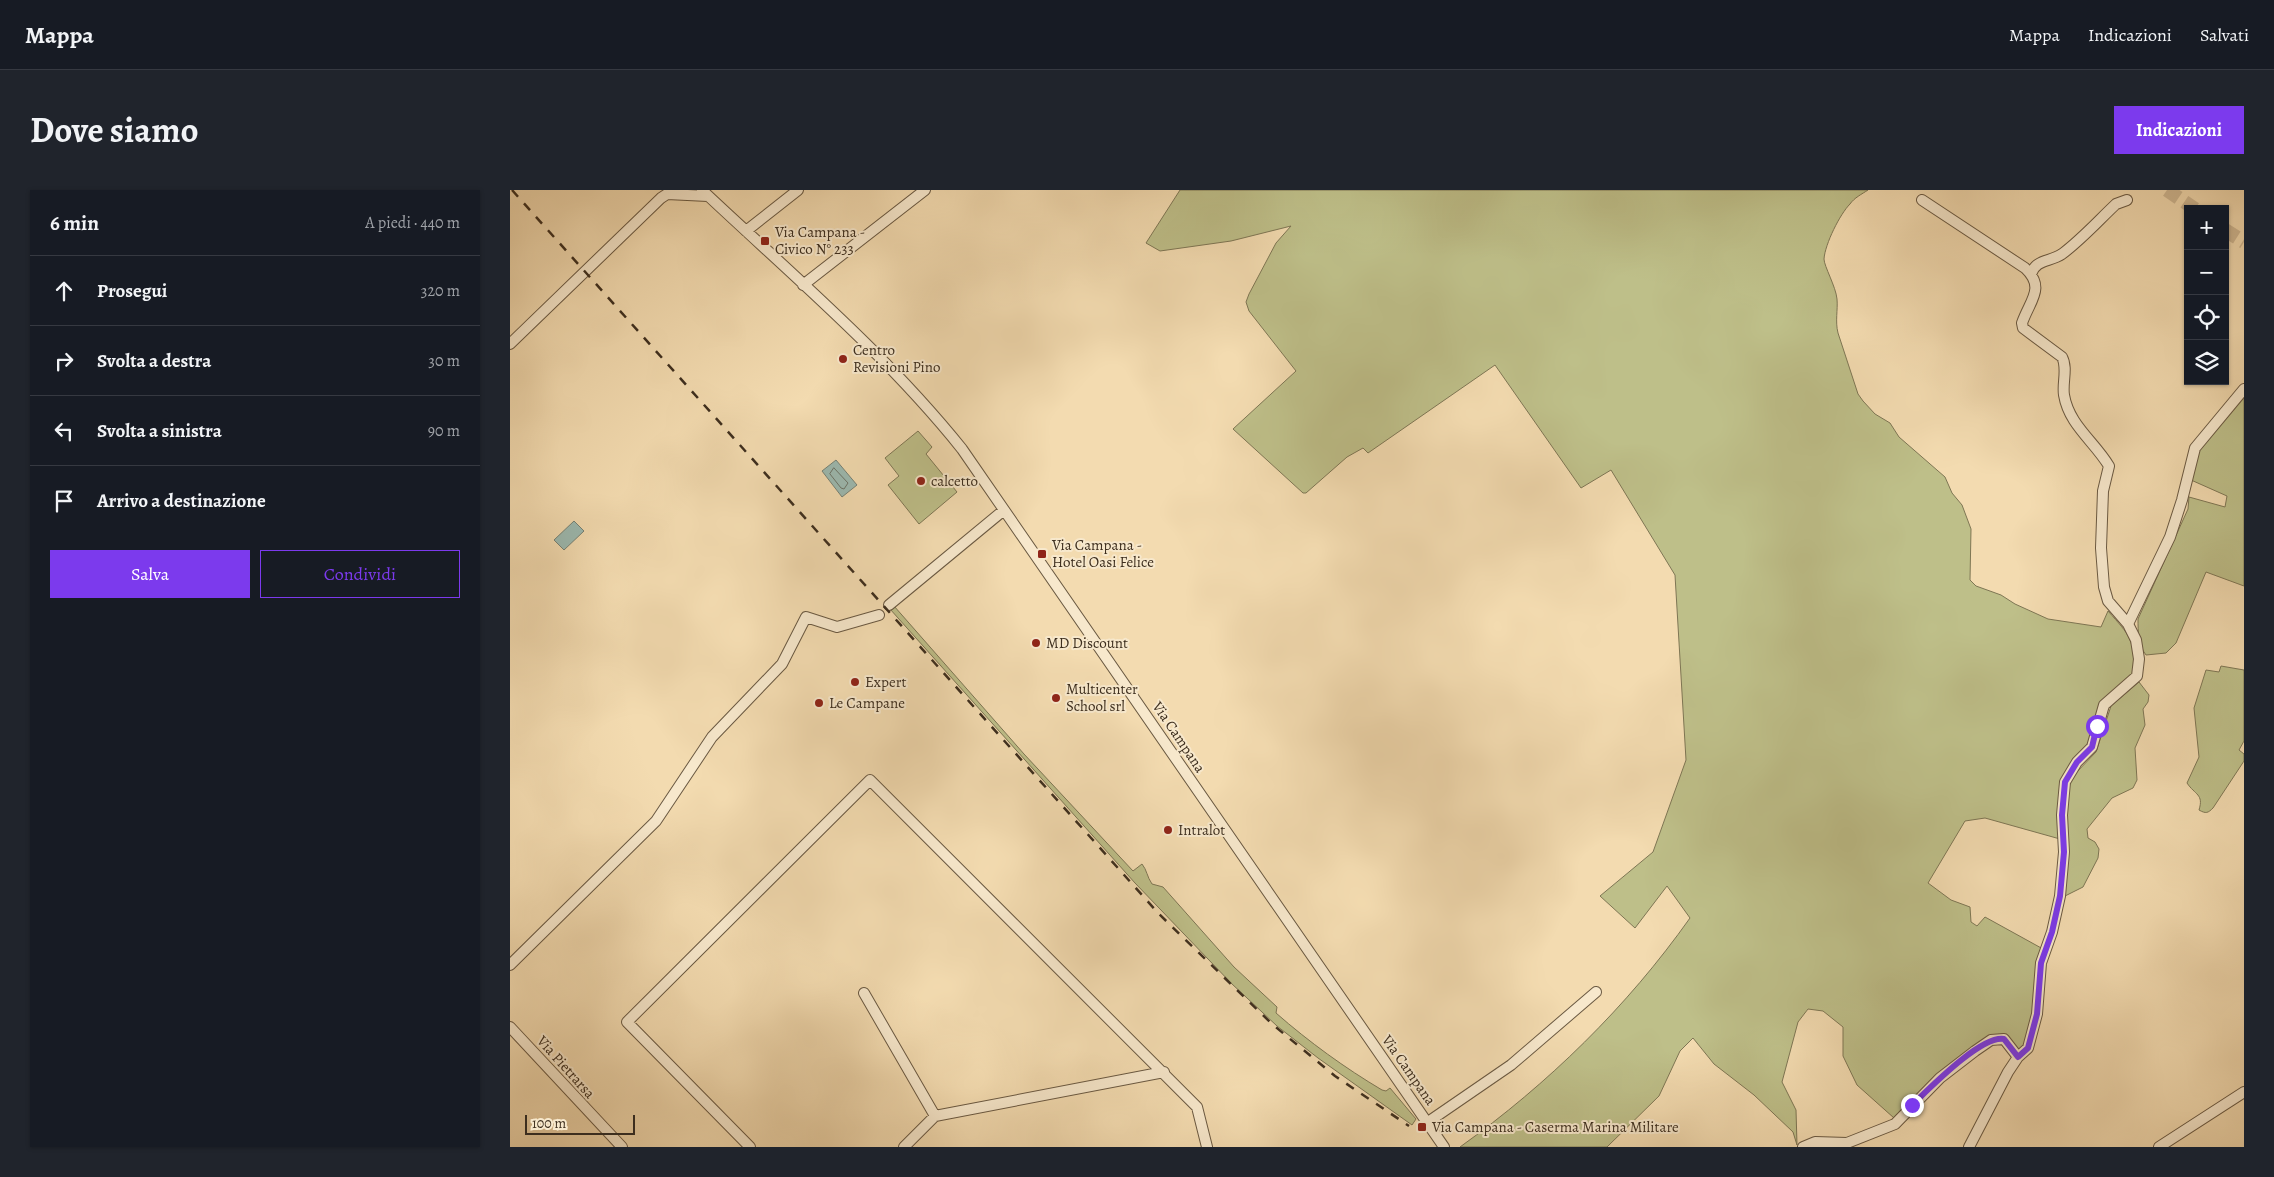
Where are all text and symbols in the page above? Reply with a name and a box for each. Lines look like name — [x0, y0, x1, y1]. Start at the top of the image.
text: Mappa — [25, 19, 94, 51]
text: Mappa — [2009, 23, 2060, 47]
text: Indicazioni — [2088, 23, 2172, 47]
text: Salvati — [2200, 23, 2249, 47]
text: Dove siamo — [30, 106, 199, 154]
button: Indicazioni — [2114, 106, 2244, 154]
map controls — [2184, 205, 2229, 385]
button: + — [2184, 205, 2229, 250]
text: 6 min — [50, 209, 99, 237]
text: A piedi · 440 m — [365, 212, 460, 234]
place label: Via Campana - Civico N° 233 — [774, 222, 865, 259]
marker: Via Campana - Civico N° 233 — [759, 235, 771, 247]
button: − — [2184, 250, 2229, 295]
icon: ahead — [50, 277, 78, 305]
text: Prosegui — [97, 278, 167, 304]
text: 320 m — [421, 280, 460, 302]
button: locate — [2184, 295, 2229, 340]
place label: Centro Revisioni Pino — [853, 340, 941, 377]
button: layers — [2184, 340, 2229, 385]
icon: right — [50, 347, 78, 375]
text: Svolta a destra — [97, 348, 211, 374]
text: 30 m — [428, 350, 460, 372]
marker: Centro Revisioni Pino — [837, 353, 849, 365]
icon: left — [50, 417, 78, 445]
text: Svolta a sinistra — [97, 418, 222, 444]
text: 90 m — [428, 420, 460, 442]
place label: calcetto — [931, 471, 978, 491]
marker: calcetto — [915, 475, 927, 487]
icon: arrive — [50, 487, 78, 515]
text: Arrivo a destinazione — [97, 488, 266, 514]
place label: Via Campana - Hotel Oasi Felice — [1051, 535, 1154, 572]
marker: Via Campana - Hotel Oasi Felice — [1036, 548, 1048, 560]
button: Salva — [50, 550, 250, 598]
button: Condividi — [260, 550, 460, 598]
place label: MD Discount — [1046, 633, 1128, 653]
marker: MD Discount — [1030, 637, 1042, 649]
place label: Expert — [865, 672, 906, 692]
marker: Expert — [849, 676, 861, 688]
place label: Multicenter School srl — [1066, 679, 1138, 716]
marker: Multicenter School srl — [1050, 692, 1062, 704]
place label: Le Campane — [829, 693, 905, 713]
marker: Le Campane — [813, 697, 825, 709]
street label: Via Campana — [1147, 697, 1210, 776]
route start — [2086, 715, 2109, 738]
place label: Intralot — [1178, 820, 1225, 840]
marker: Intralot — [1162, 824, 1174, 836]
street label: Via Campana — [1377, 1030, 1441, 1109]
street label: Via Pietrarsa — [532, 1031, 600, 1103]
route end — [1901, 1094, 1924, 1117]
scale bar — [525, 1112, 635, 1135]
text: 100 m — [532, 1114, 566, 1133]
place label: Via Campana - Caserma Marina Militare — [1431, 1117, 1679, 1137]
marker: Via Campana - Caserma Marina Militare — [1416, 1121, 1428, 1133]

